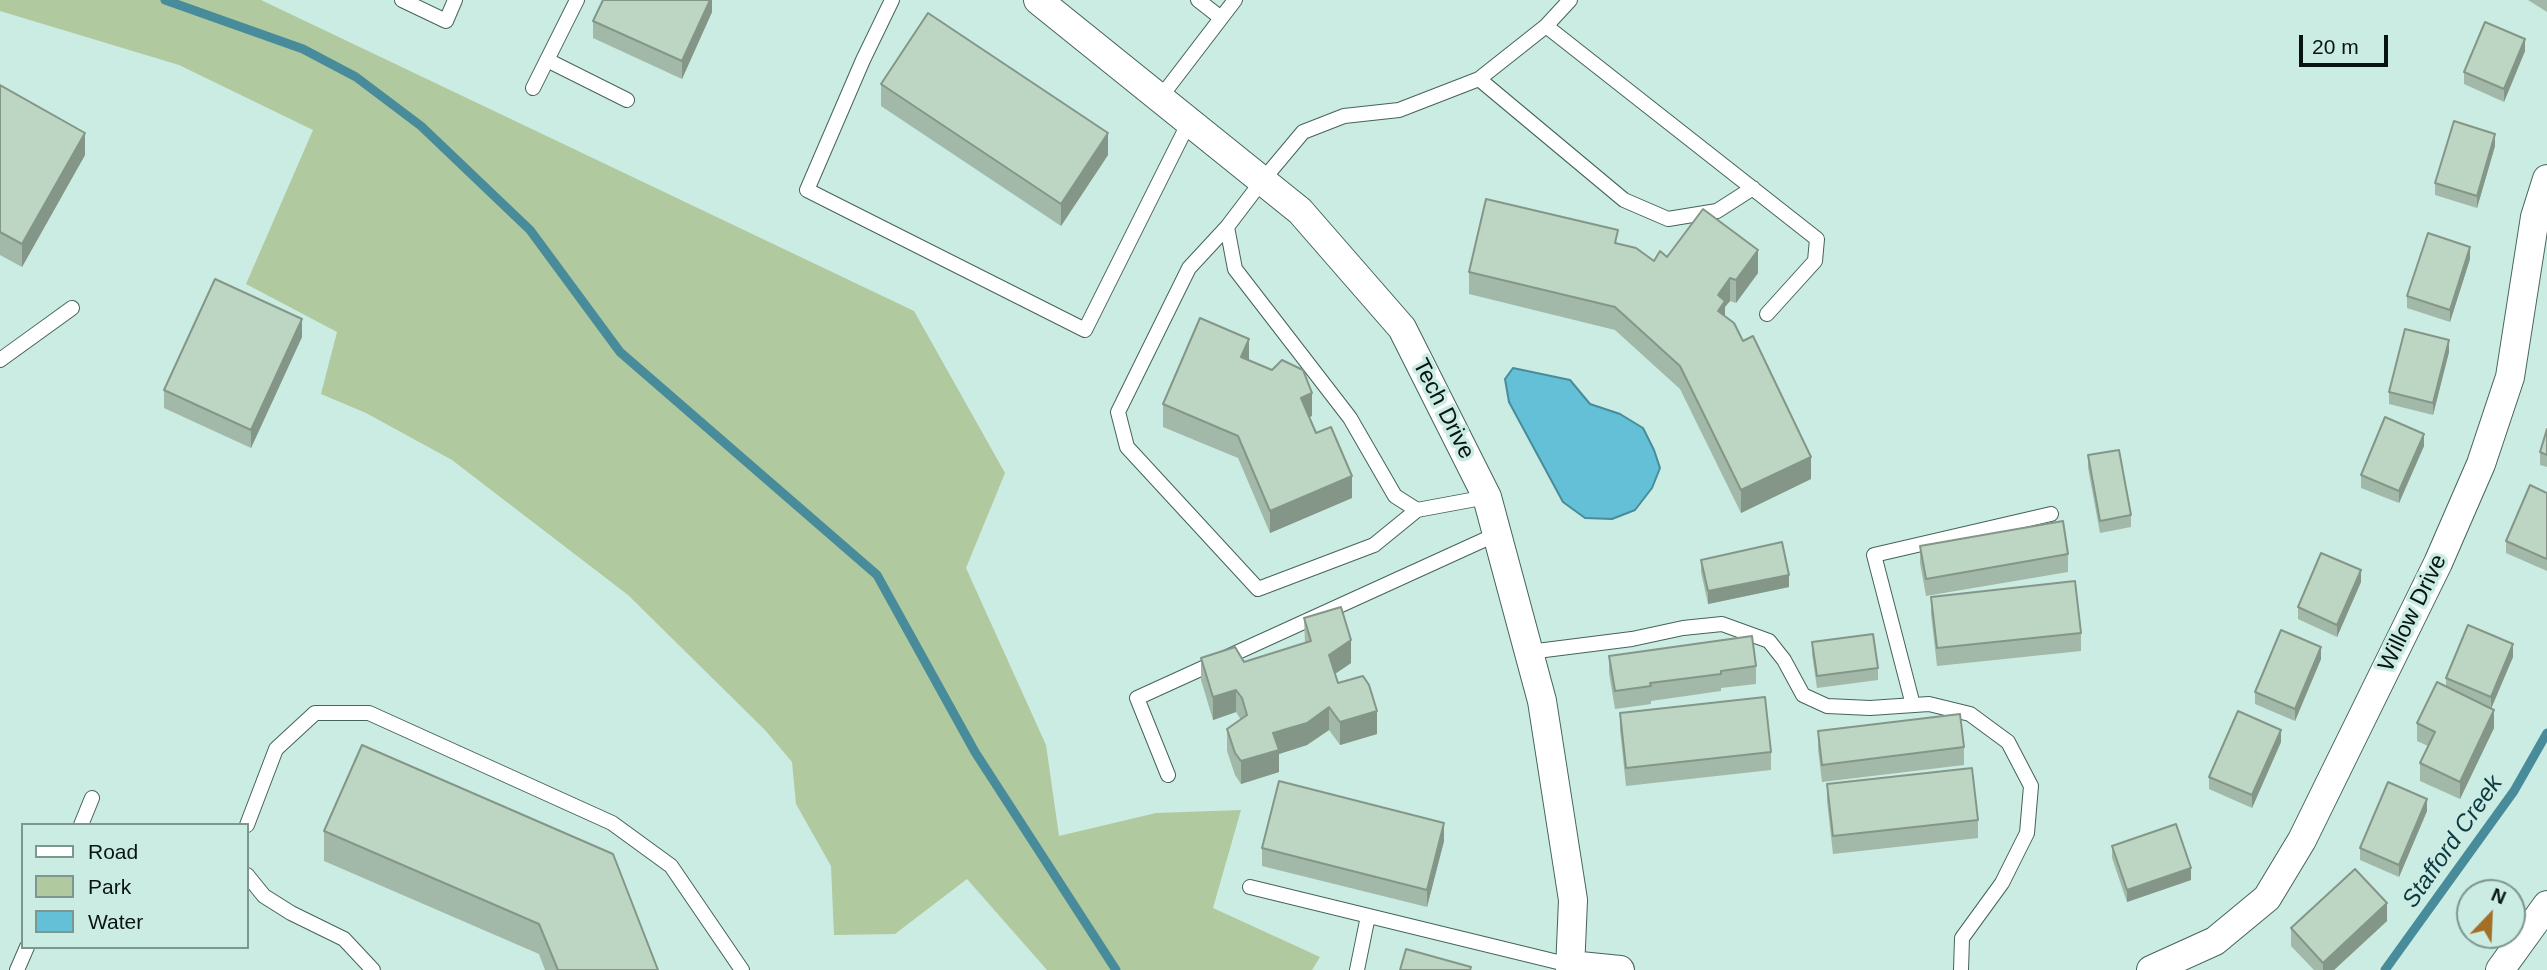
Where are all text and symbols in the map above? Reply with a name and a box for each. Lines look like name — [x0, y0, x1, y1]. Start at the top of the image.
scale bar — [2302, 21, 2391, 65]
text: 20 m — [2312, 35, 2359, 58]
street label: Tech Drive — [1406, 354, 1480, 464]
street label: Willow Drive — [2373, 550, 2453, 676]
water label: Stafford Creek — [2397, 770, 2509, 914]
legend — [21, 823, 248, 949]
text: Road — [88, 840, 138, 863]
text: Park — [88, 875, 131, 898]
north arrow — [2456, 879, 2526, 949]
text: N — [2488, 884, 2509, 908]
text: Water — [88, 910, 143, 933]

